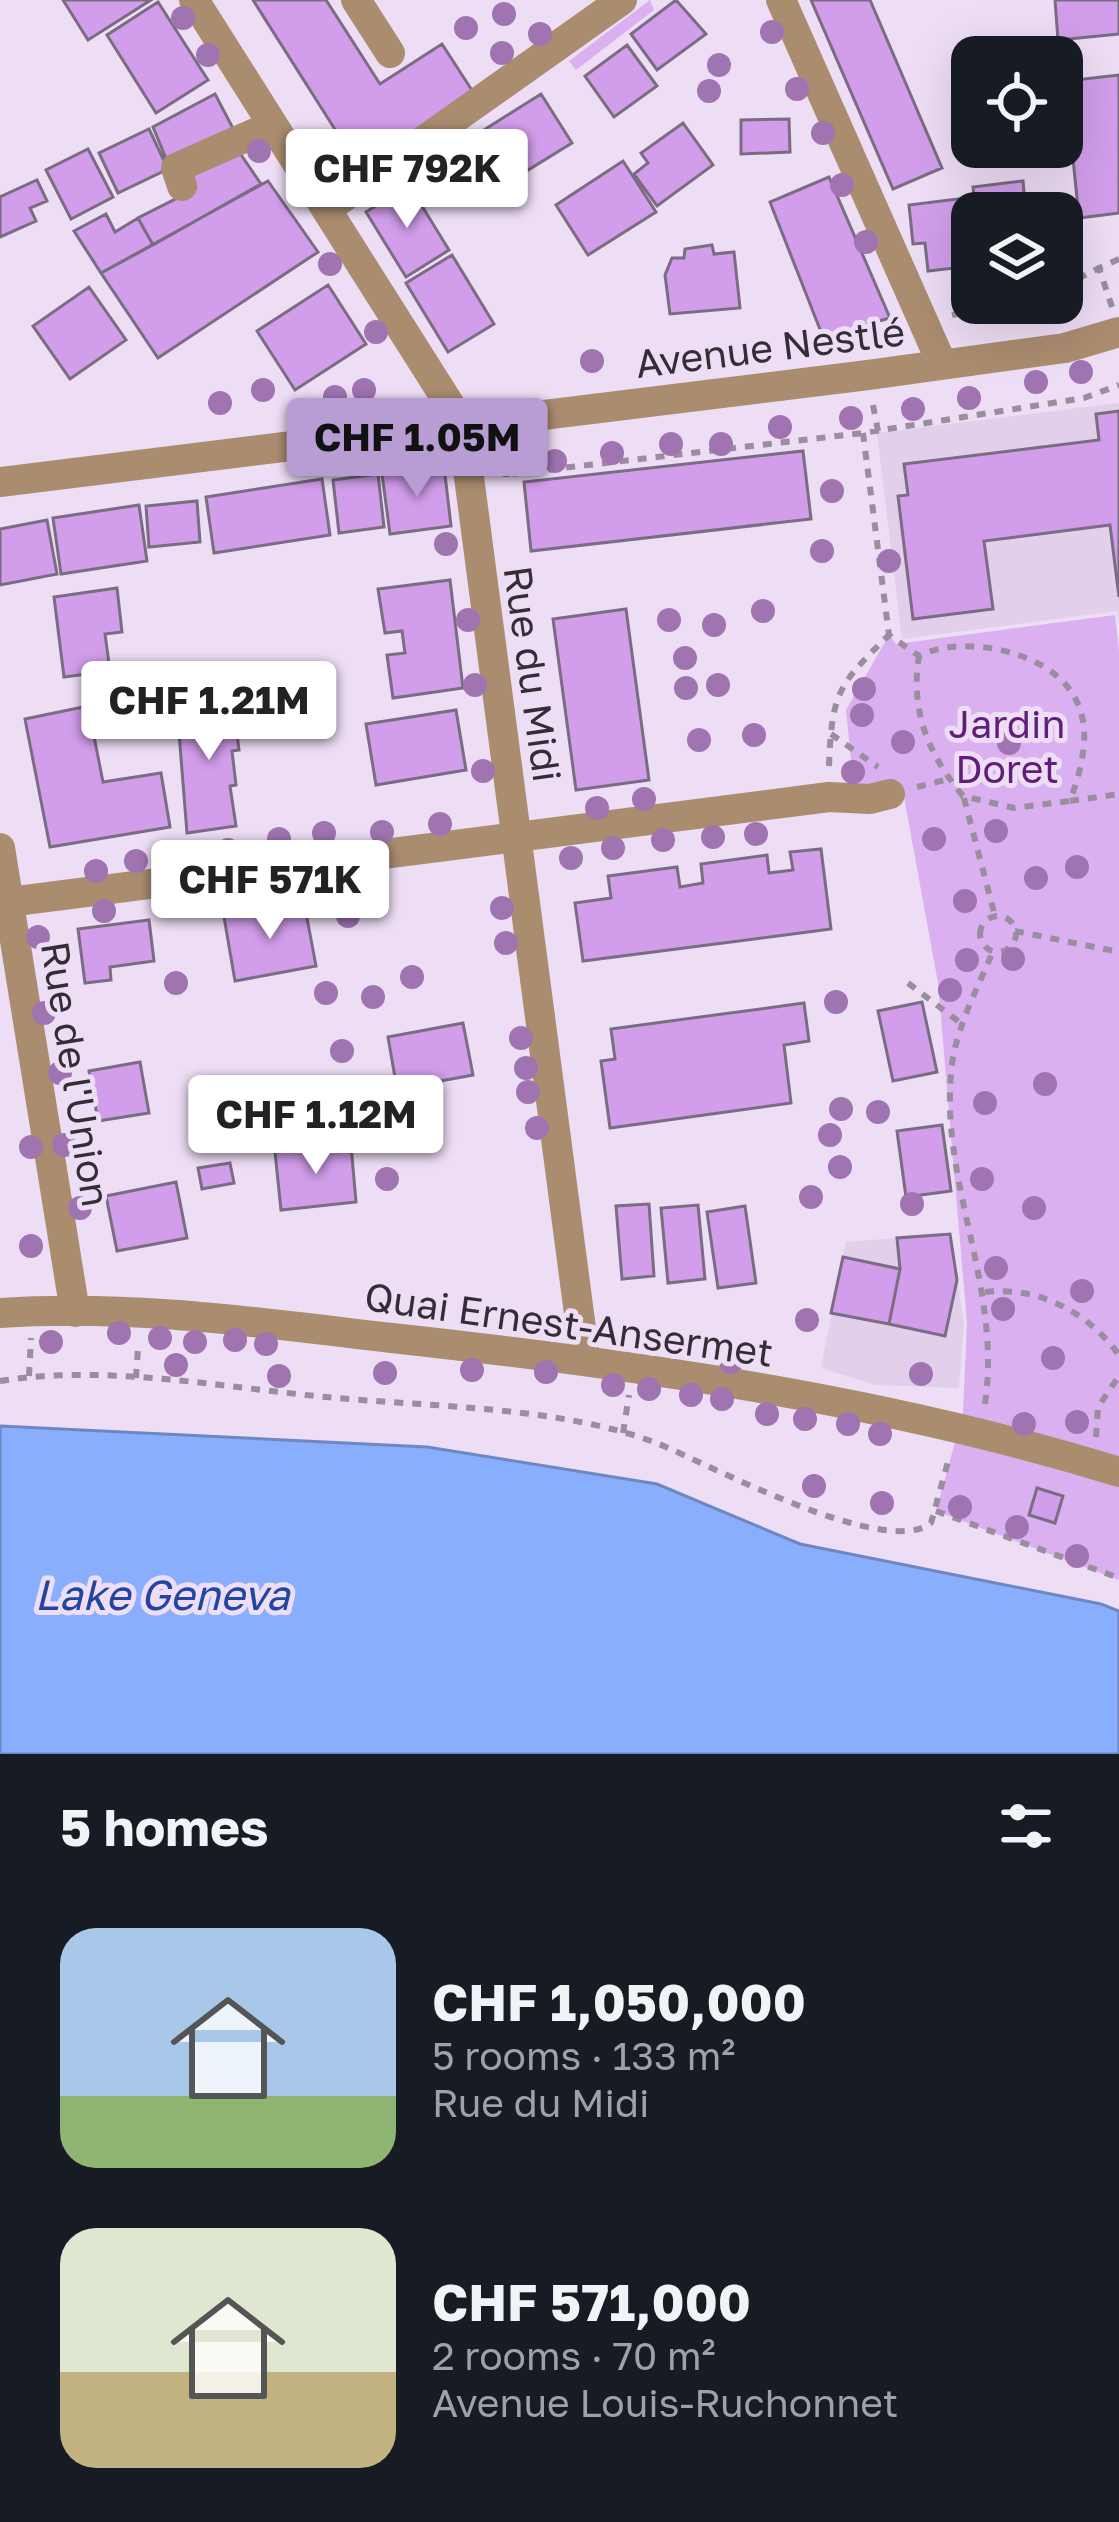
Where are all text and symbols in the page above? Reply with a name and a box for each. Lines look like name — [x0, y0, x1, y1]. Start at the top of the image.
map controls — [951, 36, 1083, 324]
button: locate — [951, 36, 1083, 168]
pin: CHF 792K — [283, 129, 531, 231]
text: CHF 792K — [313, 144, 501, 191]
button: layers — [951, 192, 1083, 324]
street label: Avenue Nestlé — [633, 307, 907, 387]
pin: CHF 1.05M — [280, 398, 554, 500]
text: CHF 1.05M — [314, 413, 520, 460]
street label: Rue du Midi — [495, 563, 571, 785]
pin: CHF 1.21M — [72, 661, 346, 763]
text: CHF 1.21M — [108, 676, 310, 723]
park label: Jardin Doret — [949, 700, 1065, 792]
pin: CHF 571K — [146, 840, 394, 942]
text: CHF 571K — [178, 855, 362, 902]
street label: Rue de l'Union — [32, 938, 120, 1210]
pin: CHF 1.12M — [179, 1075, 453, 1177]
text: CHF 1.12M — [215, 1090, 417, 1137]
street label: Quai Ernest-Ansermet — [362, 1272, 776, 1376]
water label: Lake Geneva — [34, 1569, 291, 1619]
icon: filters — [993, 1793, 1059, 1859]
text: 5 homes — [60, 1796, 269, 1857]
text: CHF 1,050,000 — [432, 1971, 806, 2032]
icon: home — [156, 1976, 300, 2120]
text: 5 rooms · 133 m² — [432, 2032, 735, 2079]
text: Rue du Midi — [432, 2079, 649, 2126]
text: CHF 571,000 — [432, 2271, 751, 2332]
icon: home — [156, 2276, 300, 2420]
text: 2 rooms · 70 m² — [432, 2332, 716, 2379]
text: Avenue Louis-Ruchonnet — [432, 2379, 898, 2426]

